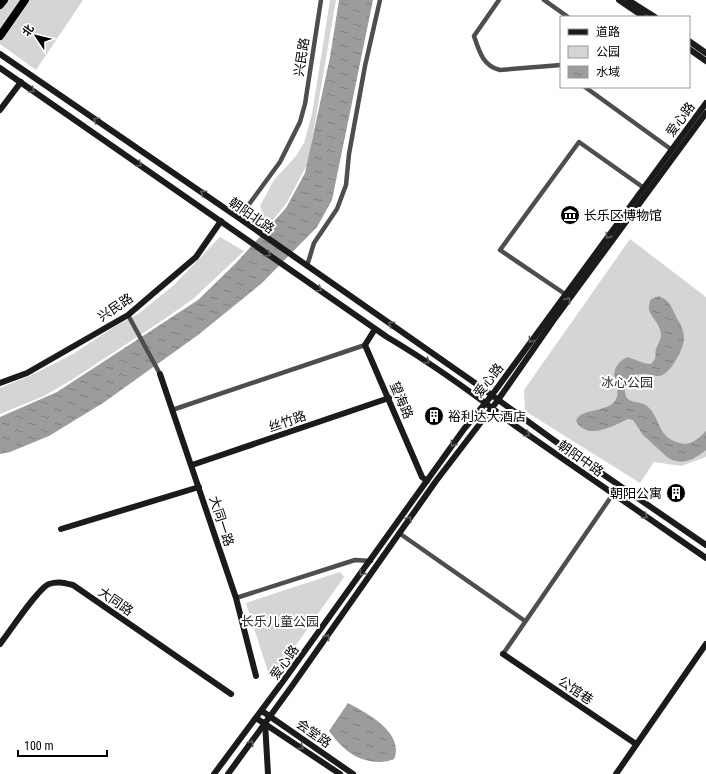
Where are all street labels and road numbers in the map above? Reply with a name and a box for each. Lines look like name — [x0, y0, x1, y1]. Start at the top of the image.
street label: 兴民路 — [291, 37, 312, 78]
street label: 爱心路 — [663, 99, 698, 139]
street label: 朝阳北路 — [226, 194, 277, 236]
street label: 兴民路 — [95, 290, 136, 325]
street label: 爱心路 — [470, 360, 506, 400]
street label: 望海路 — [387, 379, 416, 421]
street label: 丝竹路 — [266, 408, 308, 435]
street label: 朝阳中路 — [555, 437, 606, 479]
street label: 大同一路 — [206, 494, 237, 548]
street label: 大同路 — [95, 584, 136, 619]
street label: 爱心路 — [267, 642, 302, 682]
street label: 公馆巷 — [555, 673, 596, 708]
street label: 会堂路 — [293, 716, 334, 751]

